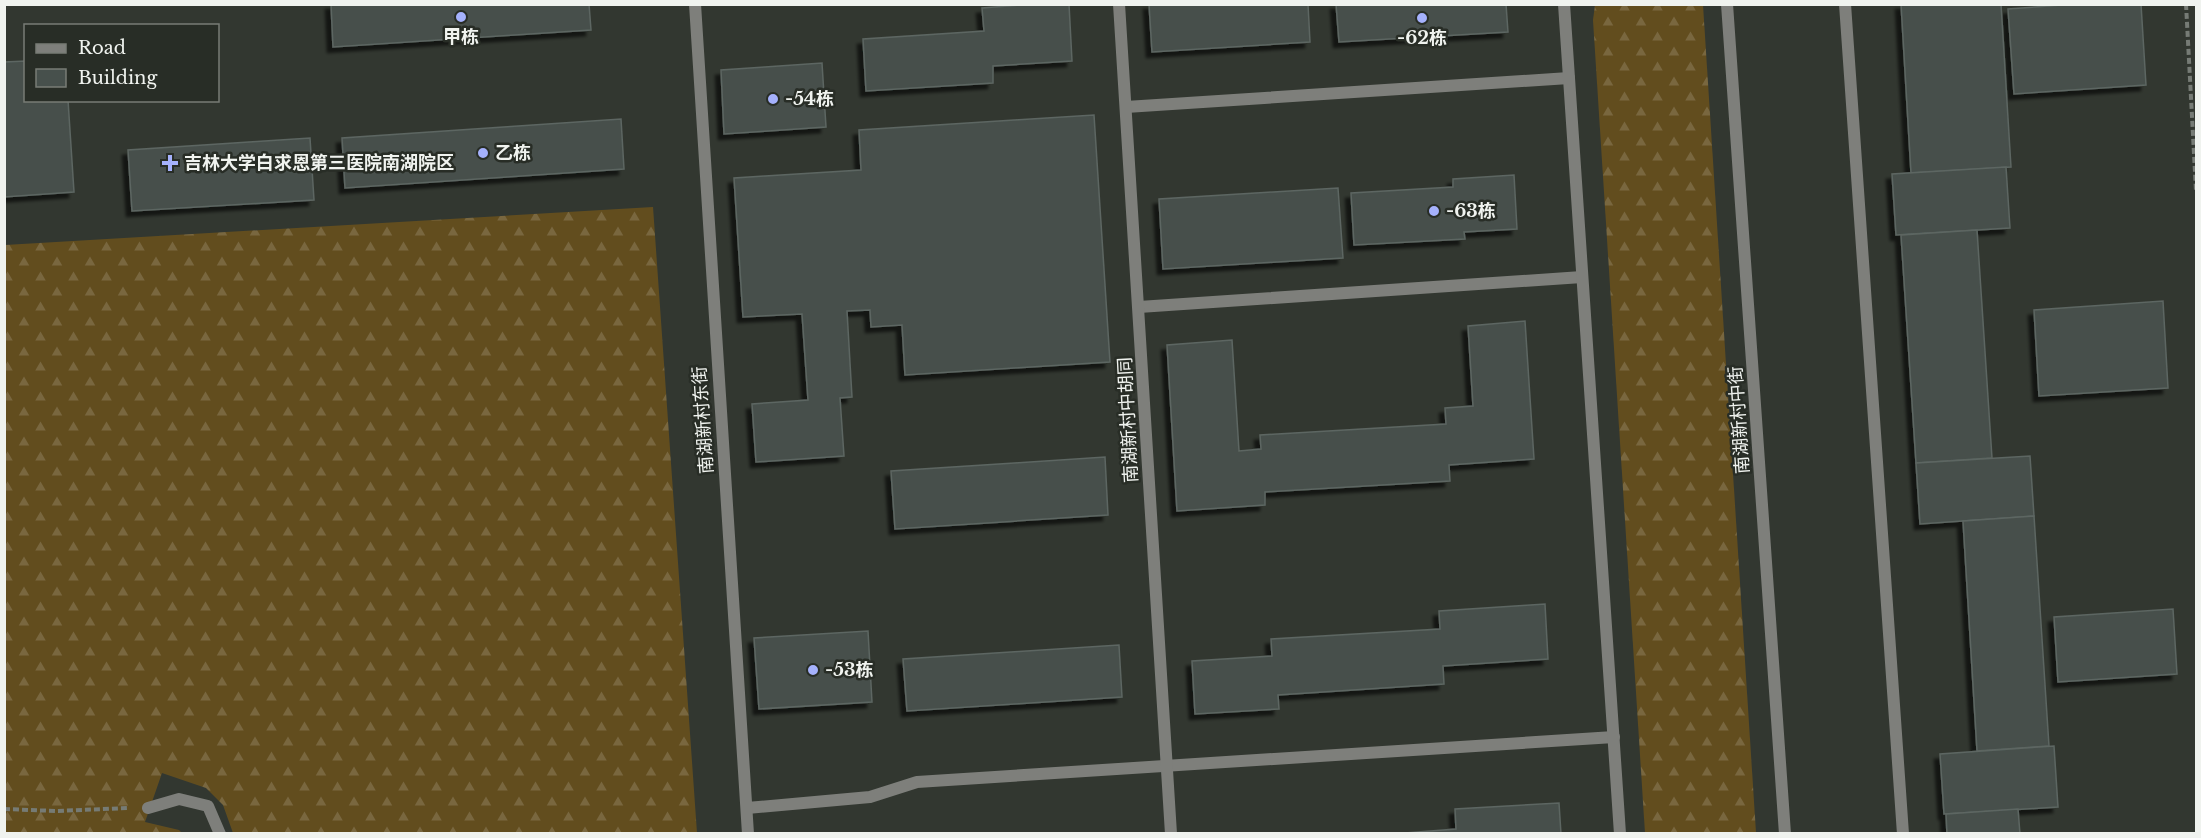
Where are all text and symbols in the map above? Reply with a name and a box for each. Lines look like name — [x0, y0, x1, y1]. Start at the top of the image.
marker: 甲栋 — [454, 10, 468, 24]
marker: -62栋 — [1415, 11, 1429, 25]
legend — [24, 24, 219, 102]
place label: 甲栋 — [443, 26, 479, 48]
place label: -62栋 — [1397, 27, 1447, 49]
text: Road — [78, 37, 126, 59]
text: Building — [78, 67, 157, 89]
place label: -54栋 — [785, 88, 834, 110]
marker: -54栋 — [766, 92, 780, 106]
place label: 乙栋 — [495, 142, 531, 164]
marker: 乙栋 — [476, 146, 490, 160]
place label: 吉林大学白求恩第三医院南湖院区 — [184, 152, 454, 174]
marker: 吉林大学白求恩第三医院南湖院区 — [161, 154, 179, 172]
place label: -63栋 — [1446, 200, 1496, 222]
marker: -63栋 — [1427, 204, 1441, 218]
street label: 南湖新村中胡同 — [1114, 357, 1142, 483]
street label: 南湖新村东街 — [688, 365, 718, 475]
street label: 南湖新村中街 — [1724, 365, 1754, 475]
place label: -53栋 — [825, 659, 873, 681]
marker: -53栋 — [806, 663, 820, 677]

